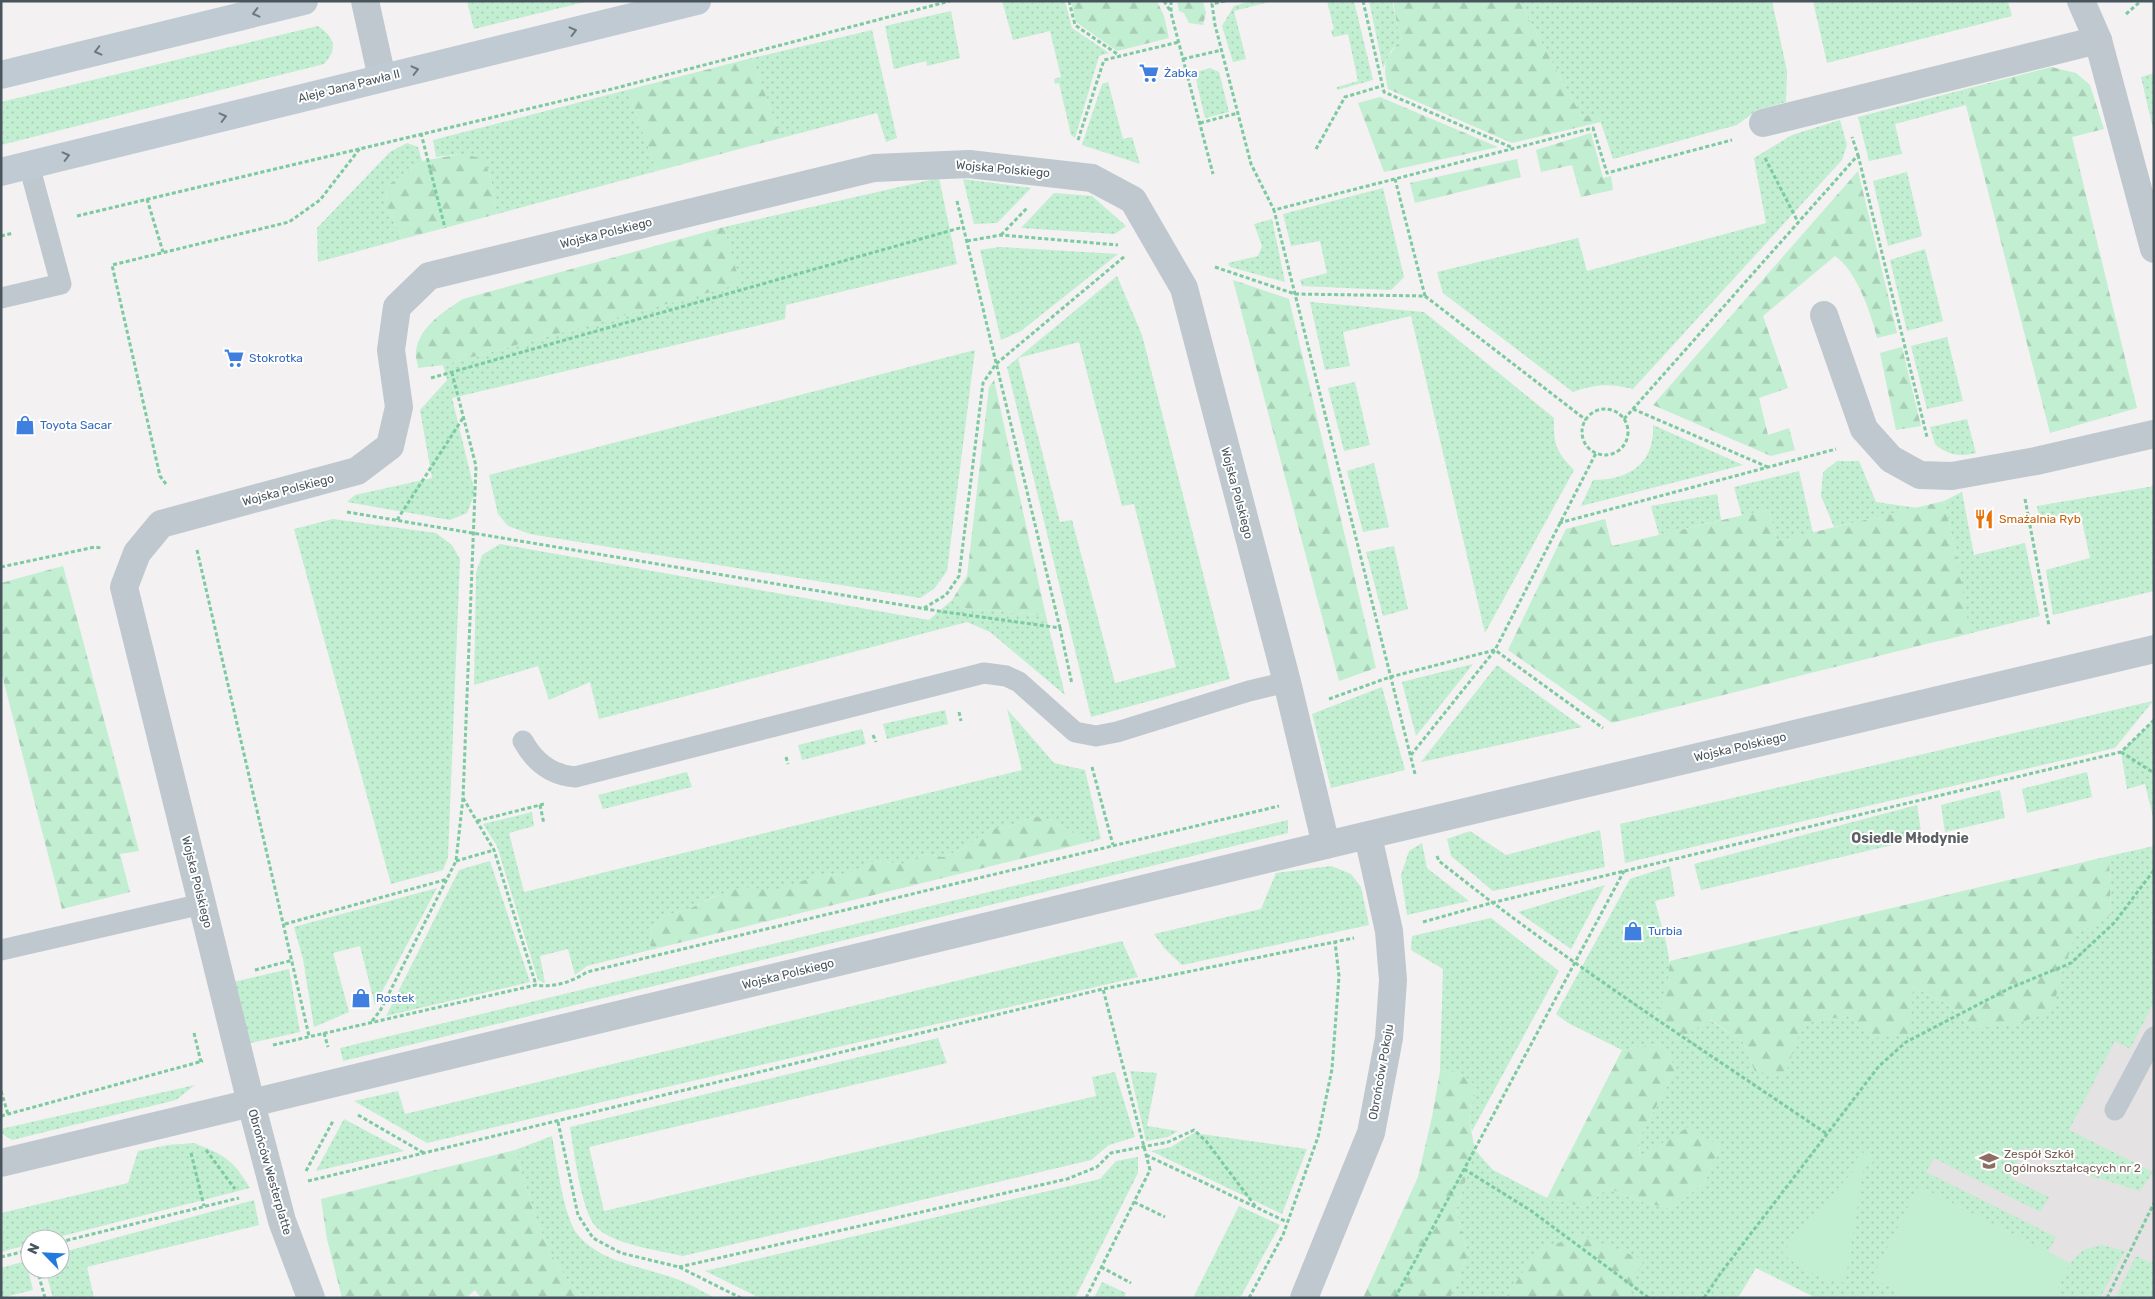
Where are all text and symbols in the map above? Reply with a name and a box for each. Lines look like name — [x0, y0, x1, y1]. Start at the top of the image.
one-way arrow — [252, 7, 261, 18]
one-way arrow — [569, 26, 578, 37]
one-way arrow — [94, 45, 103, 56]
supermarket icon: Żabka — [1138, 62, 1160, 84]
one-way arrow — [411, 65, 420, 76]
place label: Żabka — [1164, 66, 1198, 80]
street label: Aleje Jana Pawła II — [297, 67, 401, 105]
one-way arrow — [219, 112, 228, 123]
one-way arrow — [61, 151, 70, 162]
street label: Wojska Polskiego — [955, 158, 1051, 180]
street label: Wojska Polskiego — [558, 215, 654, 251]
supermarket icon: Stokrotka — [223, 347, 245, 369]
place label: Stokrotka — [249, 351, 303, 365]
shop icon: Toyota Sacar — [14, 414, 36, 436]
place label: Toyota Sacar — [40, 418, 112, 432]
street label: Wojska Polskiego — [1218, 446, 1256, 541]
street label: Wojska Polskiego — [241, 471, 336, 509]
restaurant icon: Smażalnia Ryb — [1973, 508, 1995, 530]
place label: Smażalnia Ryb — [1999, 512, 2081, 526]
street label: Wojska Polskiego — [1692, 730, 1788, 764]
district label: Osiedle Młodynie — [1851, 830, 1969, 847]
street label: Wojska Polskiego — [179, 834, 215, 930]
shop icon: Turbia — [1622, 920, 1644, 942]
place label: Turbia — [1648, 924, 1682, 938]
street label: Wojska Polskiego — [740, 956, 836, 992]
shop icon: Rostek — [350, 987, 372, 1009]
place label: Rostek — [376, 991, 415, 1005]
street label: Obrońców Pokoju — [1366, 1023, 1396, 1121]
street label: Obrońców Westerplatte — [245, 1107, 295, 1237]
place label: Zespół Szkół Ogólnokształcących nr 2 — [2004, 1147, 2141, 1175]
school or university icon: Zespół Szkół Ogólnokształcących nr 2 — [1978, 1150, 2000, 1172]
north arrow — [20, 1229, 70, 1279]
text: N — [24, 1241, 43, 1257]

